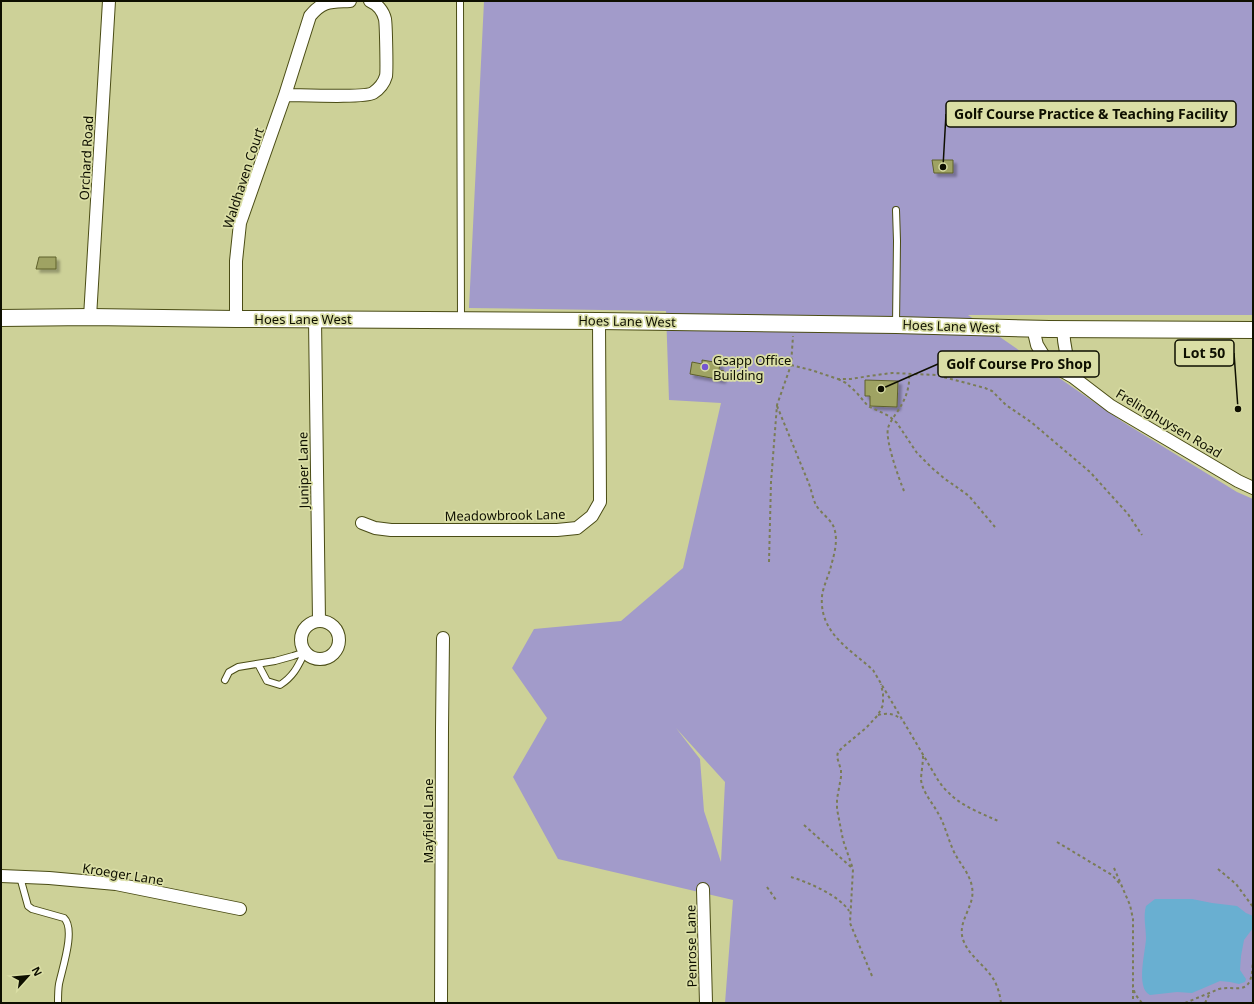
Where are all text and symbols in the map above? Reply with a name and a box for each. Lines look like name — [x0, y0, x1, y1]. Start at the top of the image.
callout: Golf Course Practice & Teaching Facility — [946, 101, 1236, 127]
text: Golf Course Practice & Teaching Facility — [954, 104, 1228, 123]
street label: Orchard Road — [75, 115, 97, 201]
street label: Waldhaven Court — [218, 125, 268, 231]
street label: Hoes Lane West — [254, 310, 352, 328]
street label: Hoes Lane West — [578, 311, 676, 331]
street label: Hoes Lane West — [902, 315, 1000, 337]
callout: Lot 50 — [1175, 340, 1234, 366]
text: Lot 50 — [1183, 343, 1225, 362]
place label: Gsapp Office Building — [713, 351, 791, 384]
callout: Golf Course Pro Shop — [938, 351, 1099, 377]
text: Golf Course Pro Shop — [946, 354, 1092, 373]
marker: Gsapp Office Building — [700, 362, 710, 372]
street label: Frelinghuysen Road — [1113, 384, 1225, 462]
street label: Juniper Lane — [293, 432, 313, 510]
street label: Meadowbrook Lane — [444, 505, 566, 525]
street label: Mayfield Lane — [419, 778, 437, 864]
street label: Kroeger Lane — [81, 859, 165, 889]
street label: Penrose Lane — [681, 905, 701, 987]
north arrow — [8, 956, 48, 996]
text: N — [29, 964, 46, 979]

